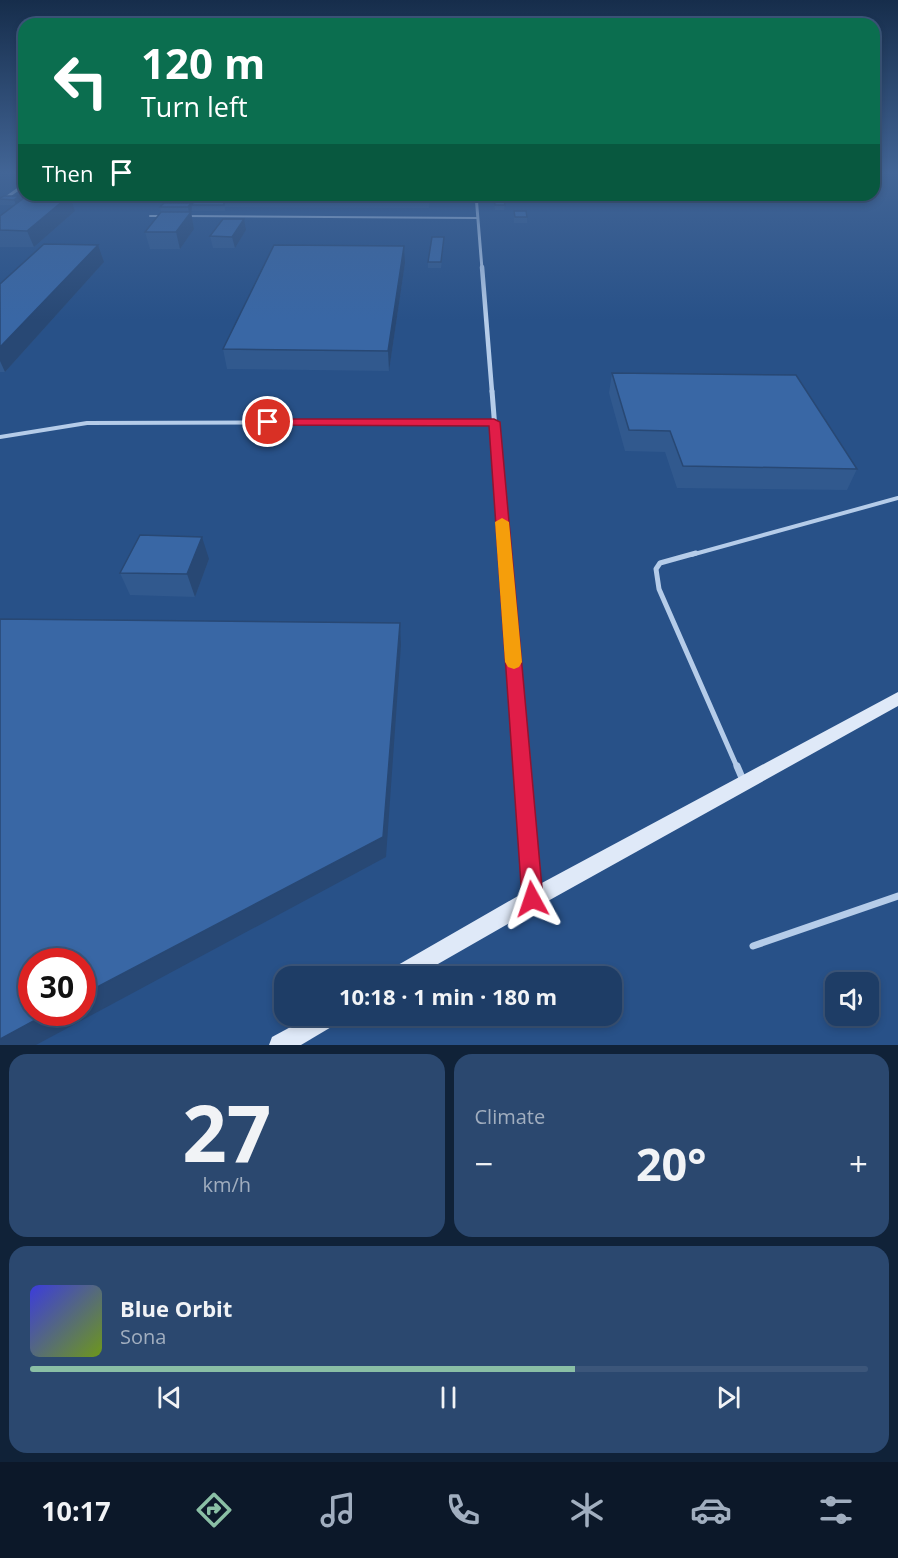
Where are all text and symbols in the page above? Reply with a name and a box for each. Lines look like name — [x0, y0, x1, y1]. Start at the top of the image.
text: 120 m — [141, 34, 265, 91]
icon: left — [42, 42, 120, 120]
text: Turn left — [141, 88, 248, 125]
icon: arrive — [105, 156, 138, 189]
text: Then — [42, 158, 93, 188]
pin — [242, 396, 293, 447]
icon: arrive — [251, 405, 284, 438]
position arrow — [500, 867, 564, 931]
speed limit sign: 30 — [18, 948, 96, 1026]
map controls — [825, 972, 879, 1026]
button: sound — [825, 972, 879, 1026]
text: 10:18 · 1 min · 180 m — [339, 981, 557, 1011]
text: 27 — [182, 1079, 271, 1185]
text: Climate — [475, 1103, 545, 1130]
text: 20° — [636, 1133, 707, 1194]
text: − — [475, 1141, 493, 1186]
text: + — [849, 1141, 868, 1186]
text: km/h — [202, 1171, 251, 1198]
text: Blue Orbit — [120, 1293, 232, 1323]
text: Sona — [120, 1323, 166, 1350]
icon: previous — [153, 1381, 186, 1414]
icon: pause — [432, 1381, 465, 1414]
icon: next — [712, 1381, 745, 1414]
icon: directions — [193, 1489, 235, 1531]
icon: music — [317, 1489, 359, 1531]
icon: phone — [442, 1489, 484, 1531]
icon: climate — [566, 1489, 608, 1531]
icon: car — [690, 1489, 732, 1531]
icon: filters — [815, 1489, 857, 1531]
text: 10:17 — [41, 1492, 111, 1529]

